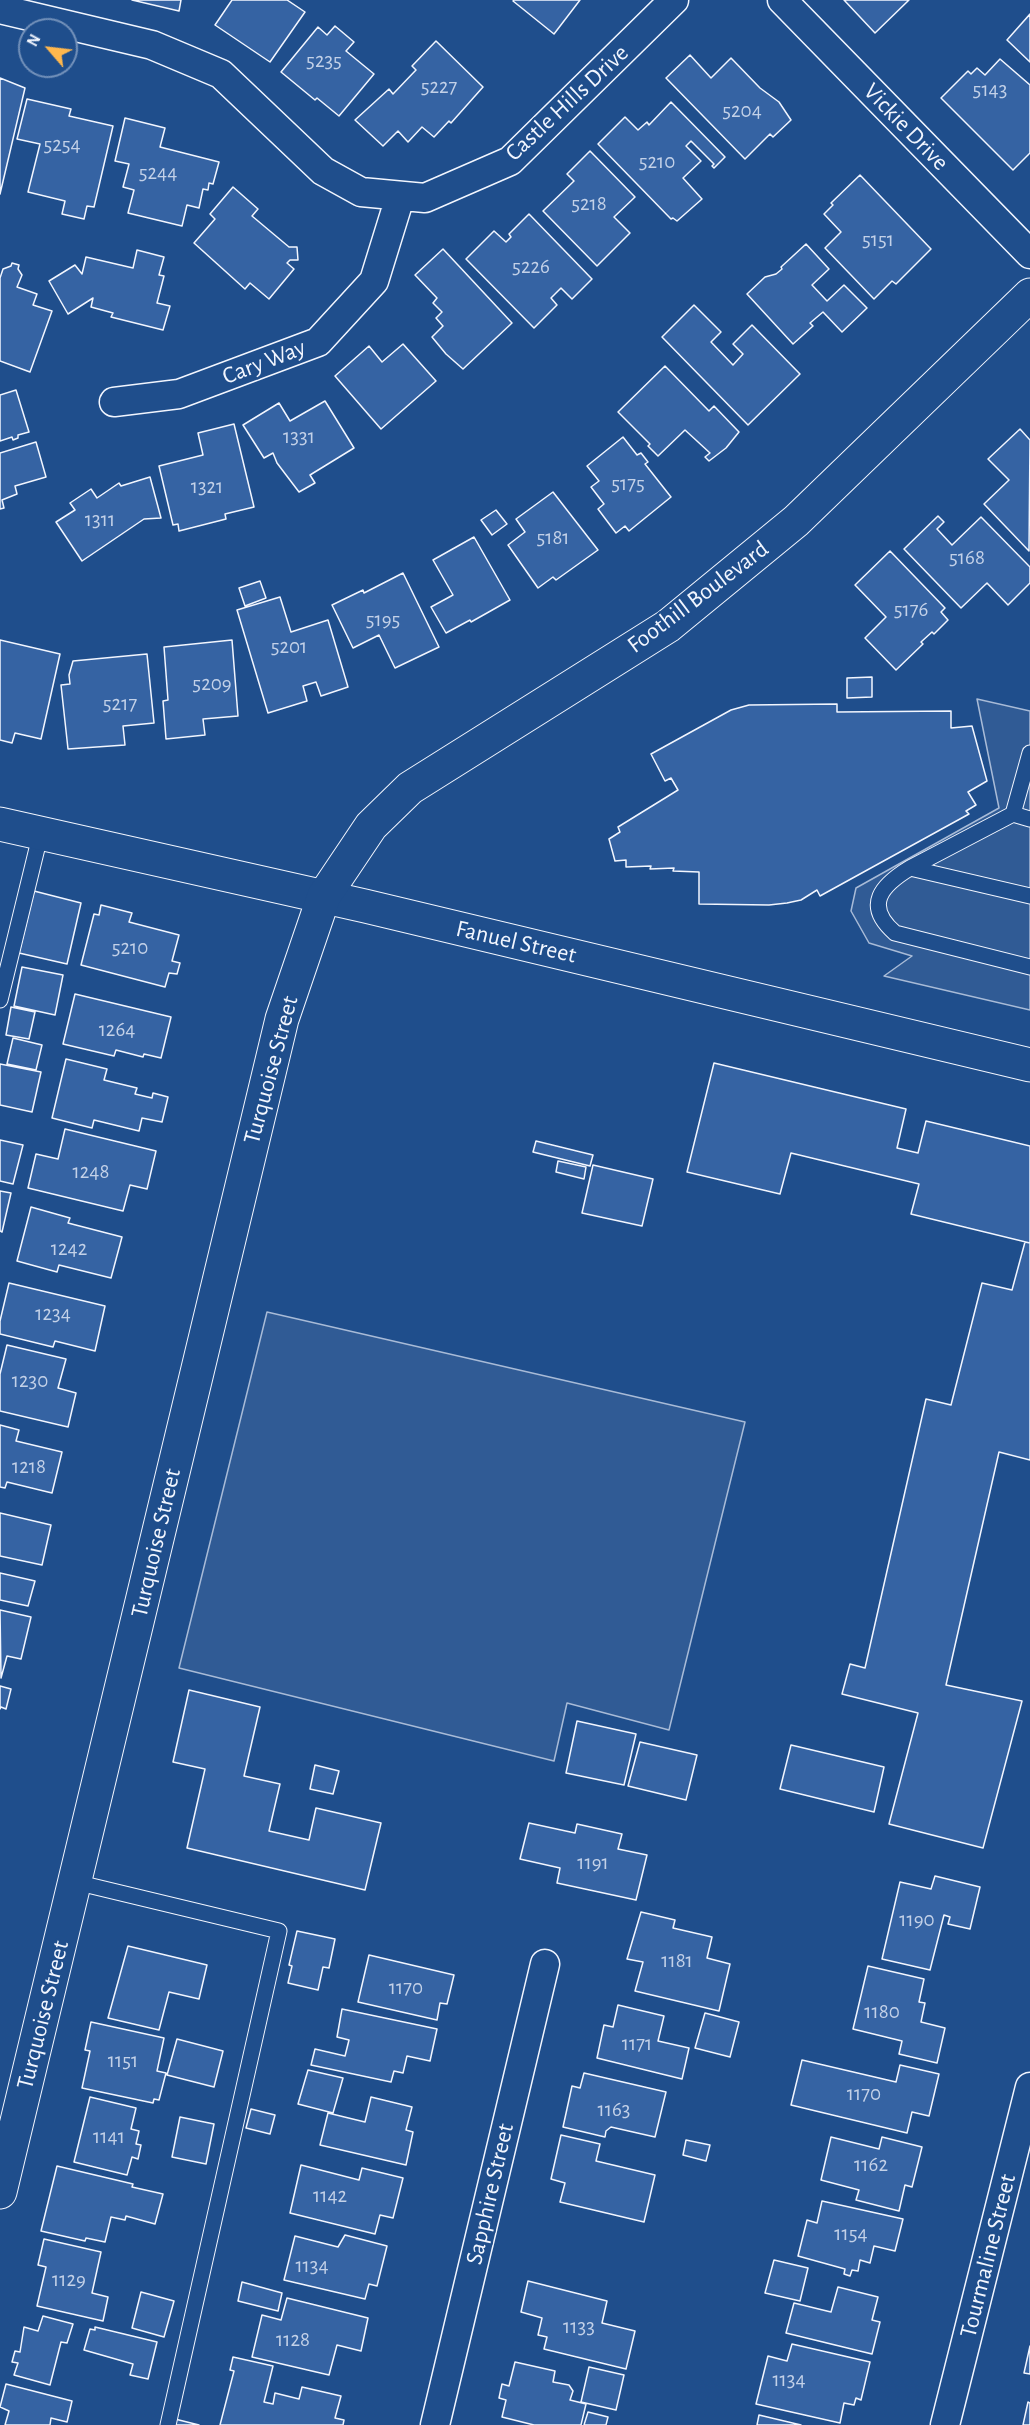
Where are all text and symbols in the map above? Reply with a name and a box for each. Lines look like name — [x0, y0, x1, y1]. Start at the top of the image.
north arrow — [18, 18, 78, 78]
text: N — [24, 32, 44, 49]
street label: Castle Hills Drive — [499, 39, 635, 167]
house number: 5235 — [306, 48, 342, 74]
house number: 5227 — [421, 74, 457, 100]
street label: Vickie Drive — [857, 77, 955, 177]
house number: 5143 — [973, 77, 1007, 103]
house number: 5204 — [722, 98, 762, 124]
house number: 5254 — [43, 132, 81, 158]
house number: 5210 — [639, 149, 675, 175]
house number: 5244 — [139, 160, 177, 186]
house number: 5218 — [571, 191, 607, 217]
house number: 5151 — [862, 227, 894, 253]
house number: 5226 — [512, 254, 550, 280]
street label: Cary Way — [218, 333, 310, 391]
house number: 1331 — [283, 424, 315, 450]
house number: 5175 — [611, 471, 645, 497]
house number: 1321 — [191, 474, 223, 500]
house number: 1311 — [85, 507, 115, 533]
house number: 5181 — [536, 525, 570, 551]
street label: Foothill Boulevard — [622, 535, 774, 659]
house number: 5168 — [949, 545, 985, 571]
house number: 5176 — [894, 597, 928, 623]
house number: 5195 — [366, 607, 400, 633]
house number: 5201 — [271, 634, 307, 660]
house number: 5209 — [192, 671, 232, 697]
house number: 5217 — [103, 691, 137, 717]
street label: Fanuel Street — [453, 914, 579, 970]
house number: 5210 — [112, 935, 148, 961]
street label: Turquoise Street — [237, 993, 305, 1147]
house number: 1264 — [99, 1017, 135, 1043]
house number: 1248 — [73, 1159, 109, 1185]
house number: 1242 — [51, 1236, 87, 1262]
house number: 1234 — [35, 1301, 71, 1327]
house number: 1230 — [12, 1368, 48, 1394]
house number: 1218 — [12, 1454, 46, 1480]
street label: Turquoise Street — [125, 1466, 187, 1620]
house number: 1191 — [577, 1850, 609, 1876]
house number: 1190 — [899, 1907, 935, 1933]
street label: Turquoise Street — [11, 1938, 75, 2092]
house number: 1181 — [661, 1948, 693, 1974]
house number: 1170 — [389, 1975, 423, 2001]
house number: 1180 — [864, 1999, 900, 2025]
house number: 1171 — [622, 2031, 652, 2057]
house number: 1151 — [108, 2048, 138, 2074]
house number: 1170 — [847, 2081, 881, 2107]
house number: 1163 — [598, 2097, 630, 2123]
street label: Sapphire Street — [460, 2121, 520, 2267]
house number: 1141 — [93, 2124, 125, 2150]
house number: 1162 — [854, 2152, 888, 2178]
street label: Tourmaline Street — [954, 2171, 1022, 2341]
house number: 1142 — [313, 2183, 347, 2209]
house number: 1154 — [834, 2221, 868, 2247]
house number: 1134 — [295, 2253, 329, 2279]
house number: 1129 — [52, 2267, 86, 2293]
house number: 1133 — [563, 2314, 595, 2340]
house number: 1128 — [276, 2327, 310, 2353]
house number: 1134 — [772, 2367, 806, 2393]

